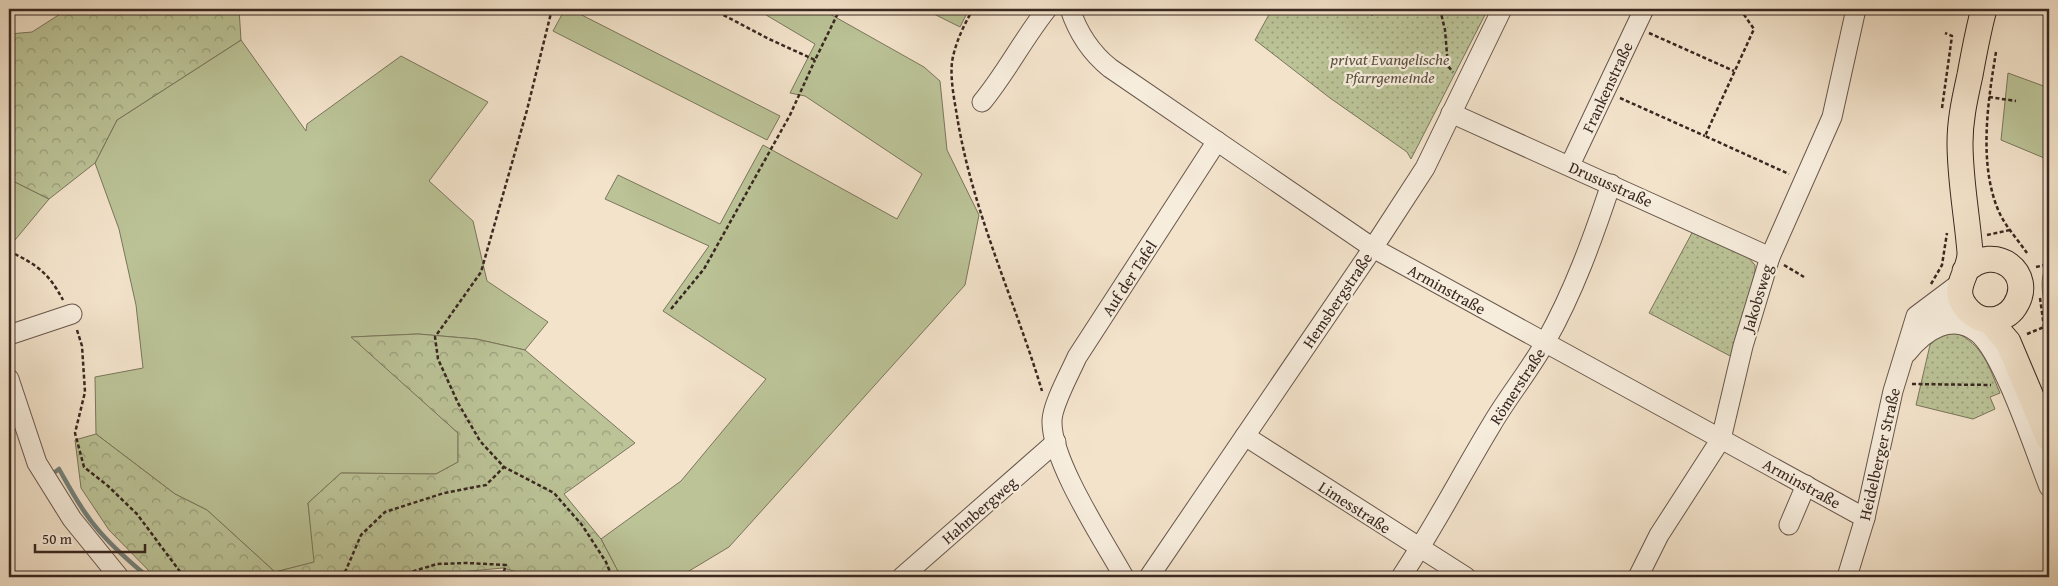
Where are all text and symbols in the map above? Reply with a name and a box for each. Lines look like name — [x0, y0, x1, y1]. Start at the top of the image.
street label: Frankenstraße — [1575, 38, 1639, 136]
park label: privat Evangelische Pfarrgemeinde — [1330, 47, 1450, 89]
street label: Drususstraße — [1565, 155, 1657, 213]
street label: Auf der Tafel — [1095, 235, 1163, 321]
street label: Hemsbergstraße — [1296, 247, 1378, 353]
street label: Arminstraße — [1404, 258, 1490, 320]
street label: Jakobsweg — [1735, 261, 1779, 337]
street label: Römerstraße — [1483, 343, 1551, 429]
street label: Heidelberger Straße — [1852, 385, 1906, 523]
street label: Arminstraße — [1759, 452, 1845, 514]
street label: Hahnbergweg — [936, 470, 1022, 550]
street label: Limesstraße — [1314, 475, 1396, 539]
scale bar — [35, 521, 145, 553]
text: 50 m — [42, 528, 73, 549]

